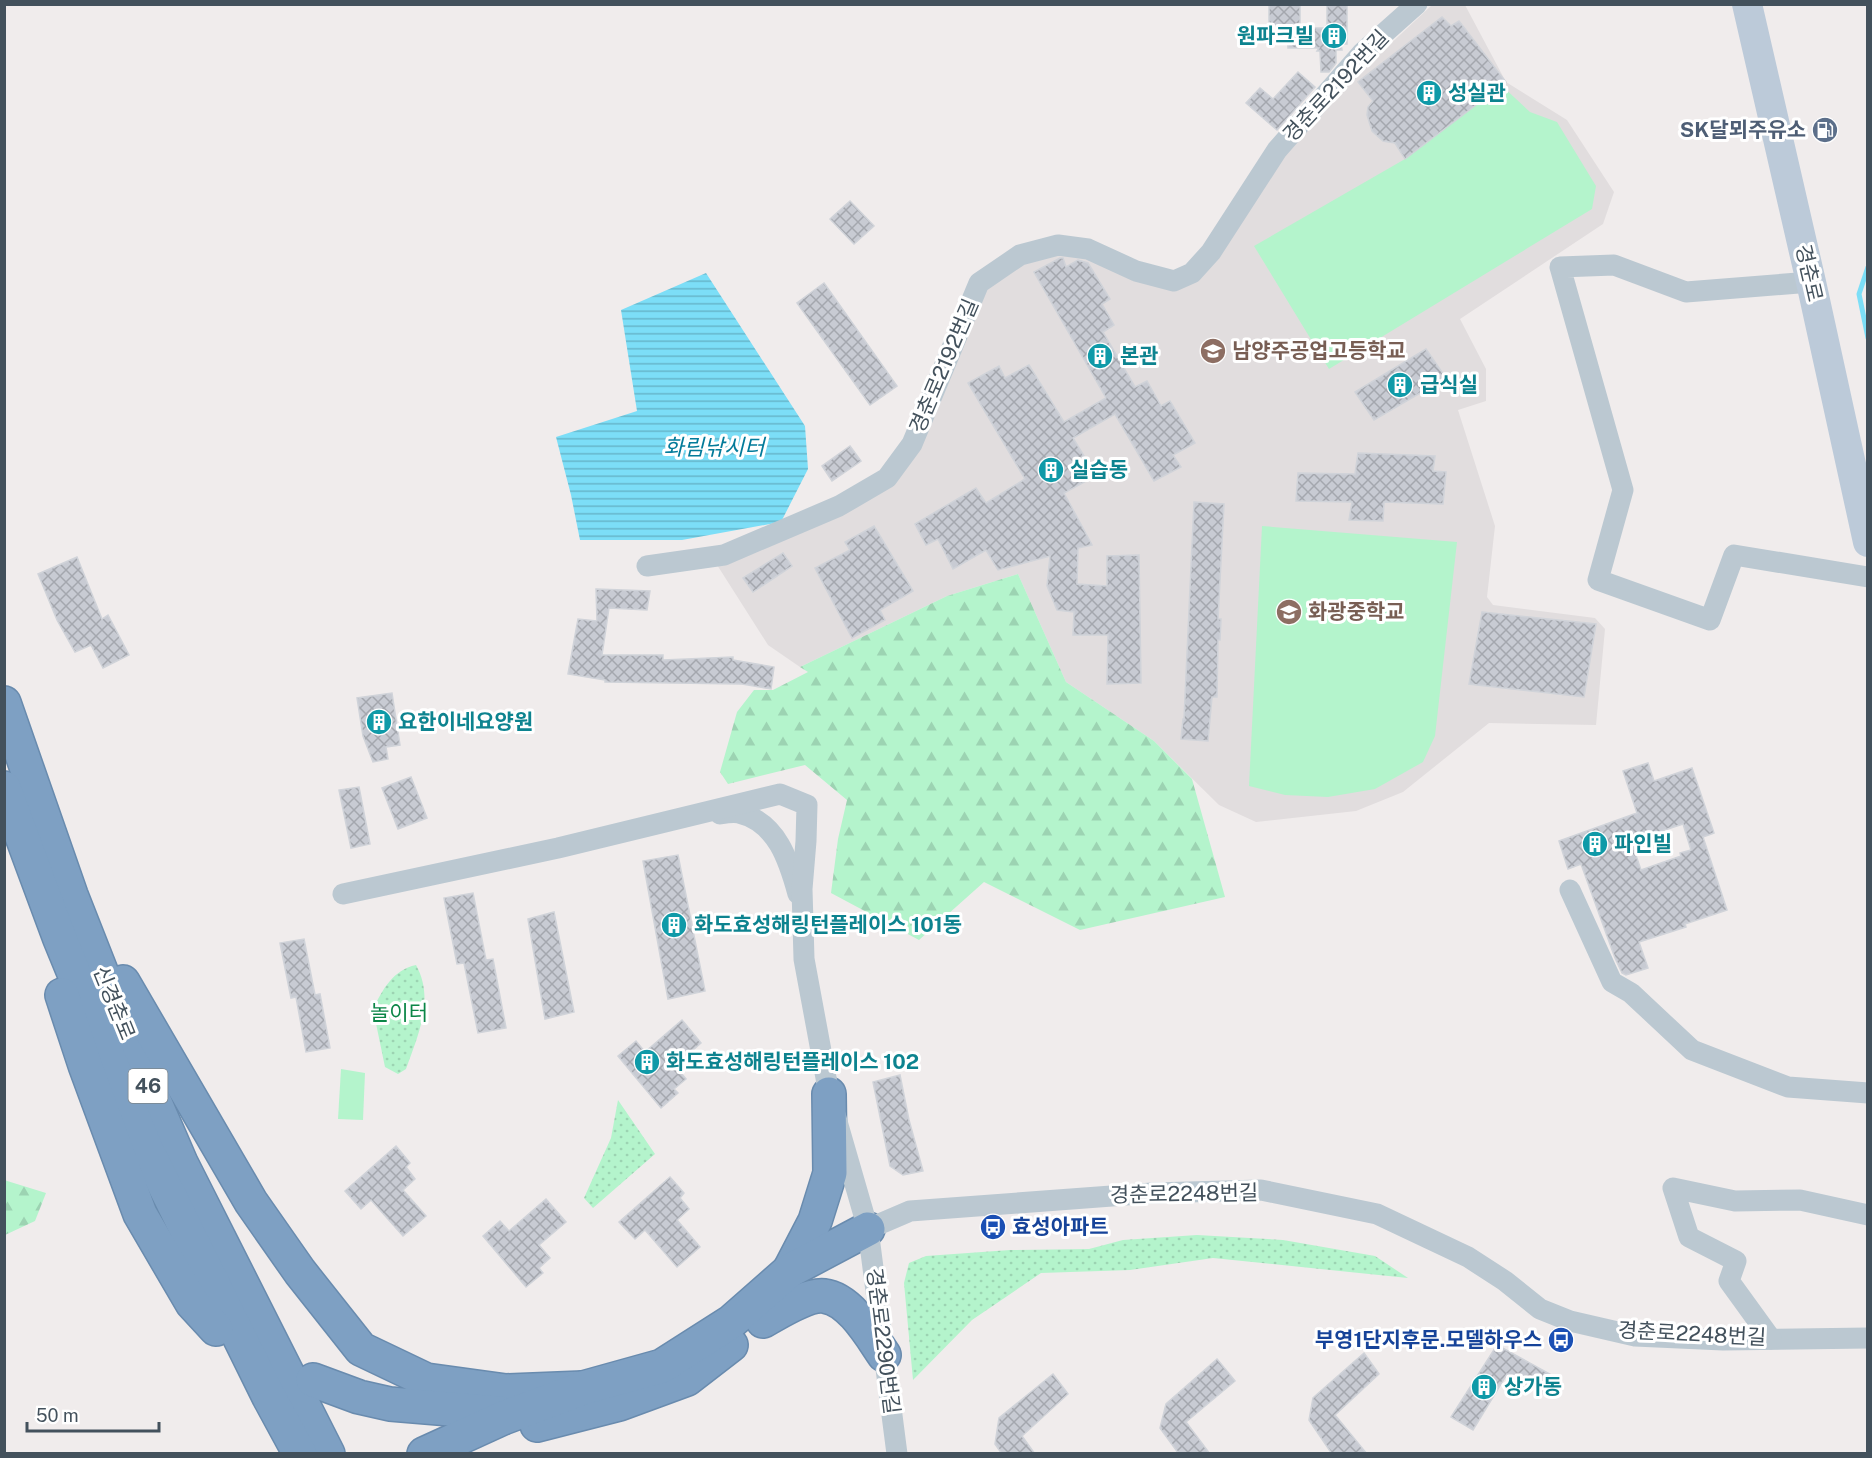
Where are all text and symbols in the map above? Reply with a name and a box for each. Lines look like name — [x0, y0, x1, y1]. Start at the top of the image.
building icon: 원파크빌 — [1319, 21, 1349, 51]
place label: 원파크빌 — [1237, 23, 1314, 48]
street label: 경춘로2192번길 — [1278, 25, 1394, 147]
building icon: 성실관 — [1414, 78, 1444, 108]
place label: 성실관 — [1448, 80, 1506, 105]
fuel station icon: SK달뫼주유소 — [1810, 115, 1840, 145]
place label: SK달뫼주유소 — [1680, 117, 1806, 142]
street label: 경춘로 — [1791, 242, 1828, 304]
street label: 경춘로2192번길 — [904, 295, 983, 437]
school or university icon: 남양주공업고등학교 — [1198, 336, 1228, 366]
place label: 남양주공업고등학교 — [1232, 338, 1406, 363]
building icon: 본관 — [1085, 341, 1115, 371]
place label: 본관 — [1120, 343, 1159, 368]
building icon: 급식실 — [1385, 370, 1415, 400]
place label: 급식실 — [1420, 372, 1478, 397]
water label: 화림낚시터 — [663, 434, 767, 460]
building icon: 실습동 — [1036, 455, 1066, 485]
place label: 실습동 — [1070, 457, 1128, 482]
school or university icon: 화광중학교 — [1274, 597, 1304, 627]
place label: 화광중학교 — [1308, 599, 1405, 624]
building icon: 요한이네요양원 — [364, 707, 394, 737]
place label: 요한이네요양원 — [398, 709, 533, 734]
building icon: 파인빌 — [1580, 829, 1610, 859]
place label: 파인빌 — [1614, 831, 1672, 856]
building icon: 화도효성해링턴플레이스 101동 — [659, 910, 689, 940]
place label: 화도효성해링턴플레이스 101동 — [694, 912, 962, 937]
street label: 신경춘로 — [88, 962, 141, 1043]
park label: 놀이터 — [370, 1000, 428, 1025]
building icon: 화도효성해링턴플레이스 102 — [632, 1047, 662, 1077]
place label: 화도효성해링턴플레이스 102 — [666, 1049, 919, 1074]
road number: 46 — [128, 1069, 168, 1103]
street label: 경춘로2248번길 — [1110, 1180, 1258, 1207]
bus stop icon: 효성아파트 — [978, 1212, 1008, 1242]
place label: 효성아파트 — [1012, 1214, 1109, 1239]
street label: 경춘로2290번길 — [862, 1266, 905, 1416]
street label: 경춘로2248번길 — [1617, 1317, 1767, 1350]
bus stop icon: 부영1단지후문.모델하우스 — [1546, 1325, 1576, 1355]
place label: 부영1단지후문.모델하우스 — [1315, 1327, 1542, 1352]
building icon: 상가동 — [1469, 1372, 1499, 1402]
place label: 상가동 — [1504, 1374, 1562, 1399]
scale bar — [27, 1395, 159, 1433]
text: 50 m — [36, 1405, 79, 1426]

